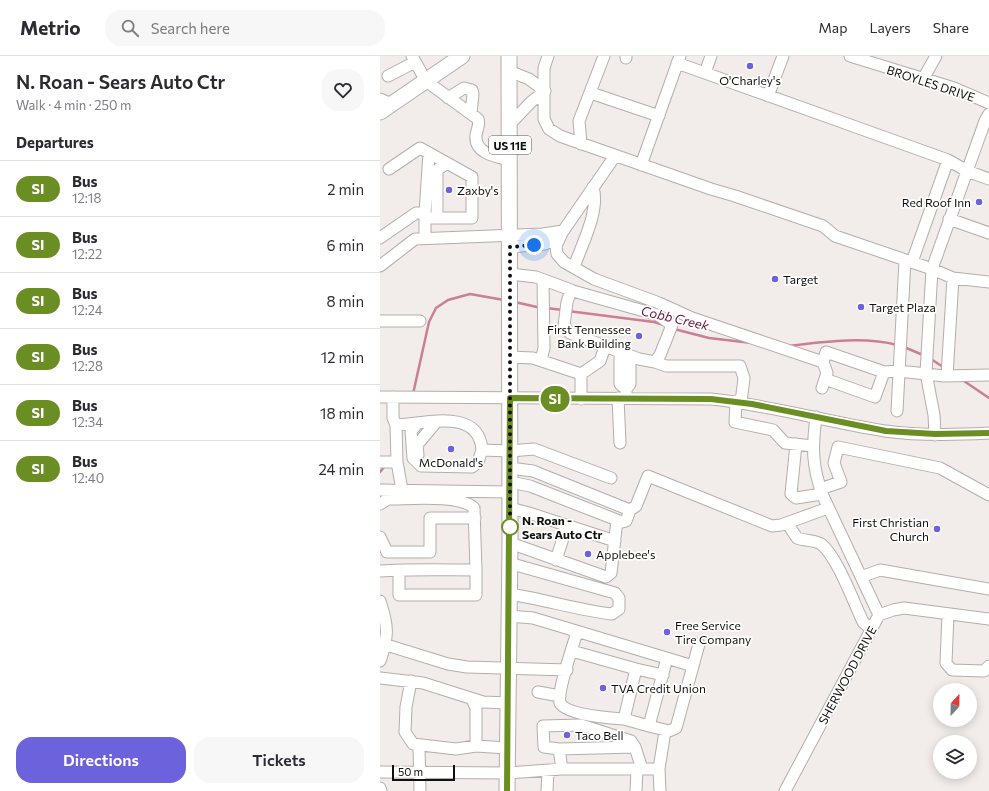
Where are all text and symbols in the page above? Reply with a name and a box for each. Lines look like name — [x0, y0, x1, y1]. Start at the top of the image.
search box — [105, 10, 385, 46]
text: Metrio — [20, 16, 81, 39]
icon: search — [119, 17, 141, 39]
text: Search here — [151, 19, 230, 37]
text: Map — [819, 19, 847, 36]
text: Layers — [869, 19, 911, 36]
text: Share — [933, 19, 969, 36]
marker: O'Charley's — [745, 61, 755, 71]
street label: BROYLES DRIVE — [885, 62, 977, 104]
button: heart — [322, 69, 364, 111]
text: N. Roan - Sears Auto Ctr — [16, 70, 225, 93]
place label: O'Charley's — [719, 73, 781, 87]
text: Walk · 4 min · 250 m — [16, 97, 131, 113]
text: Departures — [16, 133, 94, 151]
road number: US 11E — [489, 136, 531, 154]
text: Bus — [72, 172, 97, 190]
text: SI — [32, 180, 44, 197]
text: 2 min — [327, 180, 364, 198]
place label: Zaxby's — [457, 183, 499, 197]
marker: Zaxby's — [444, 185, 454, 195]
text: 12:18 — [72, 190, 101, 206]
place label: Red Roof Inn — [902, 195, 971, 209]
marker: Red Roof Inn — [974, 197, 984, 207]
text: Bus — [72, 228, 97, 246]
your location — [524, 235, 544, 255]
text: SI — [32, 236, 44, 253]
text: 6 min — [326, 236, 364, 254]
text: 12:22 — [72, 246, 102, 262]
place label: Target — [783, 272, 818, 286]
marker: Target — [770, 274, 780, 284]
text: Bus — [72, 284, 97, 302]
text: SI — [32, 292, 44, 309]
text: 8 min — [326, 292, 364, 310]
place label: Target Plaza — [869, 300, 936, 314]
text: 12:24 — [72, 302, 103, 318]
water label: Cobb Creek — [639, 302, 711, 334]
marker: Target Plaza — [856, 302, 866, 312]
place label: First Tennessee Bank Building — [547, 322, 631, 350]
marker: First Tennessee Bank Building — [634, 331, 644, 341]
text: Bus — [72, 340, 97, 358]
text: SI — [32, 348, 44, 365]
text: 12 min — [321, 348, 364, 366]
text: 12:28 — [72, 358, 103, 374]
line badge: SI — [537, 386, 573, 412]
text: SI — [549, 390, 561, 407]
text: Bus — [72, 396, 97, 414]
text: SI — [32, 404, 44, 421]
text: 18 min — [320, 404, 364, 422]
text: 12:34 — [72, 414, 103, 430]
marker: McDonald's — [446, 444, 456, 454]
text: Bus — [72, 452, 97, 470]
place label: McDonald's — [419, 455, 483, 469]
text: SI — [32, 460, 44, 477]
text: 24 min — [319, 460, 364, 478]
text: 12:40 — [72, 470, 104, 486]
place label: N. Roan - Sears Auto Ctr — [522, 513, 603, 541]
place label: First Christian Church — [852, 515, 929, 543]
marker: N. Roan - Sears Auto Ctr — [501, 518, 519, 536]
marker: First Christian Church — [932, 524, 942, 534]
place label: Applebee's — [596, 547, 656, 561]
marker: Applebee's — [583, 549, 593, 559]
place label: Free Service Tire Company — [675, 618, 751, 646]
street label: SHERWOOD DRIVE — [815, 623, 879, 727]
marker: Free Service Tire Company — [662, 627, 672, 637]
place label: TVA Credit Union — [611, 681, 706, 695]
marker: TVA Credit Union — [598, 683, 608, 693]
north arrow — [933, 683, 977, 727]
map controls — [933, 683, 977, 779]
place label: Taco Bell — [575, 728, 624, 742]
marker: Taco Bell — [562, 730, 572, 740]
button: layers — [933, 735, 977, 779]
button: Directions — [16, 737, 186, 783]
button: Tickets — [194, 737, 364, 783]
scale bar — [392, 763, 455, 782]
text: 50 m — [398, 765, 423, 778]

